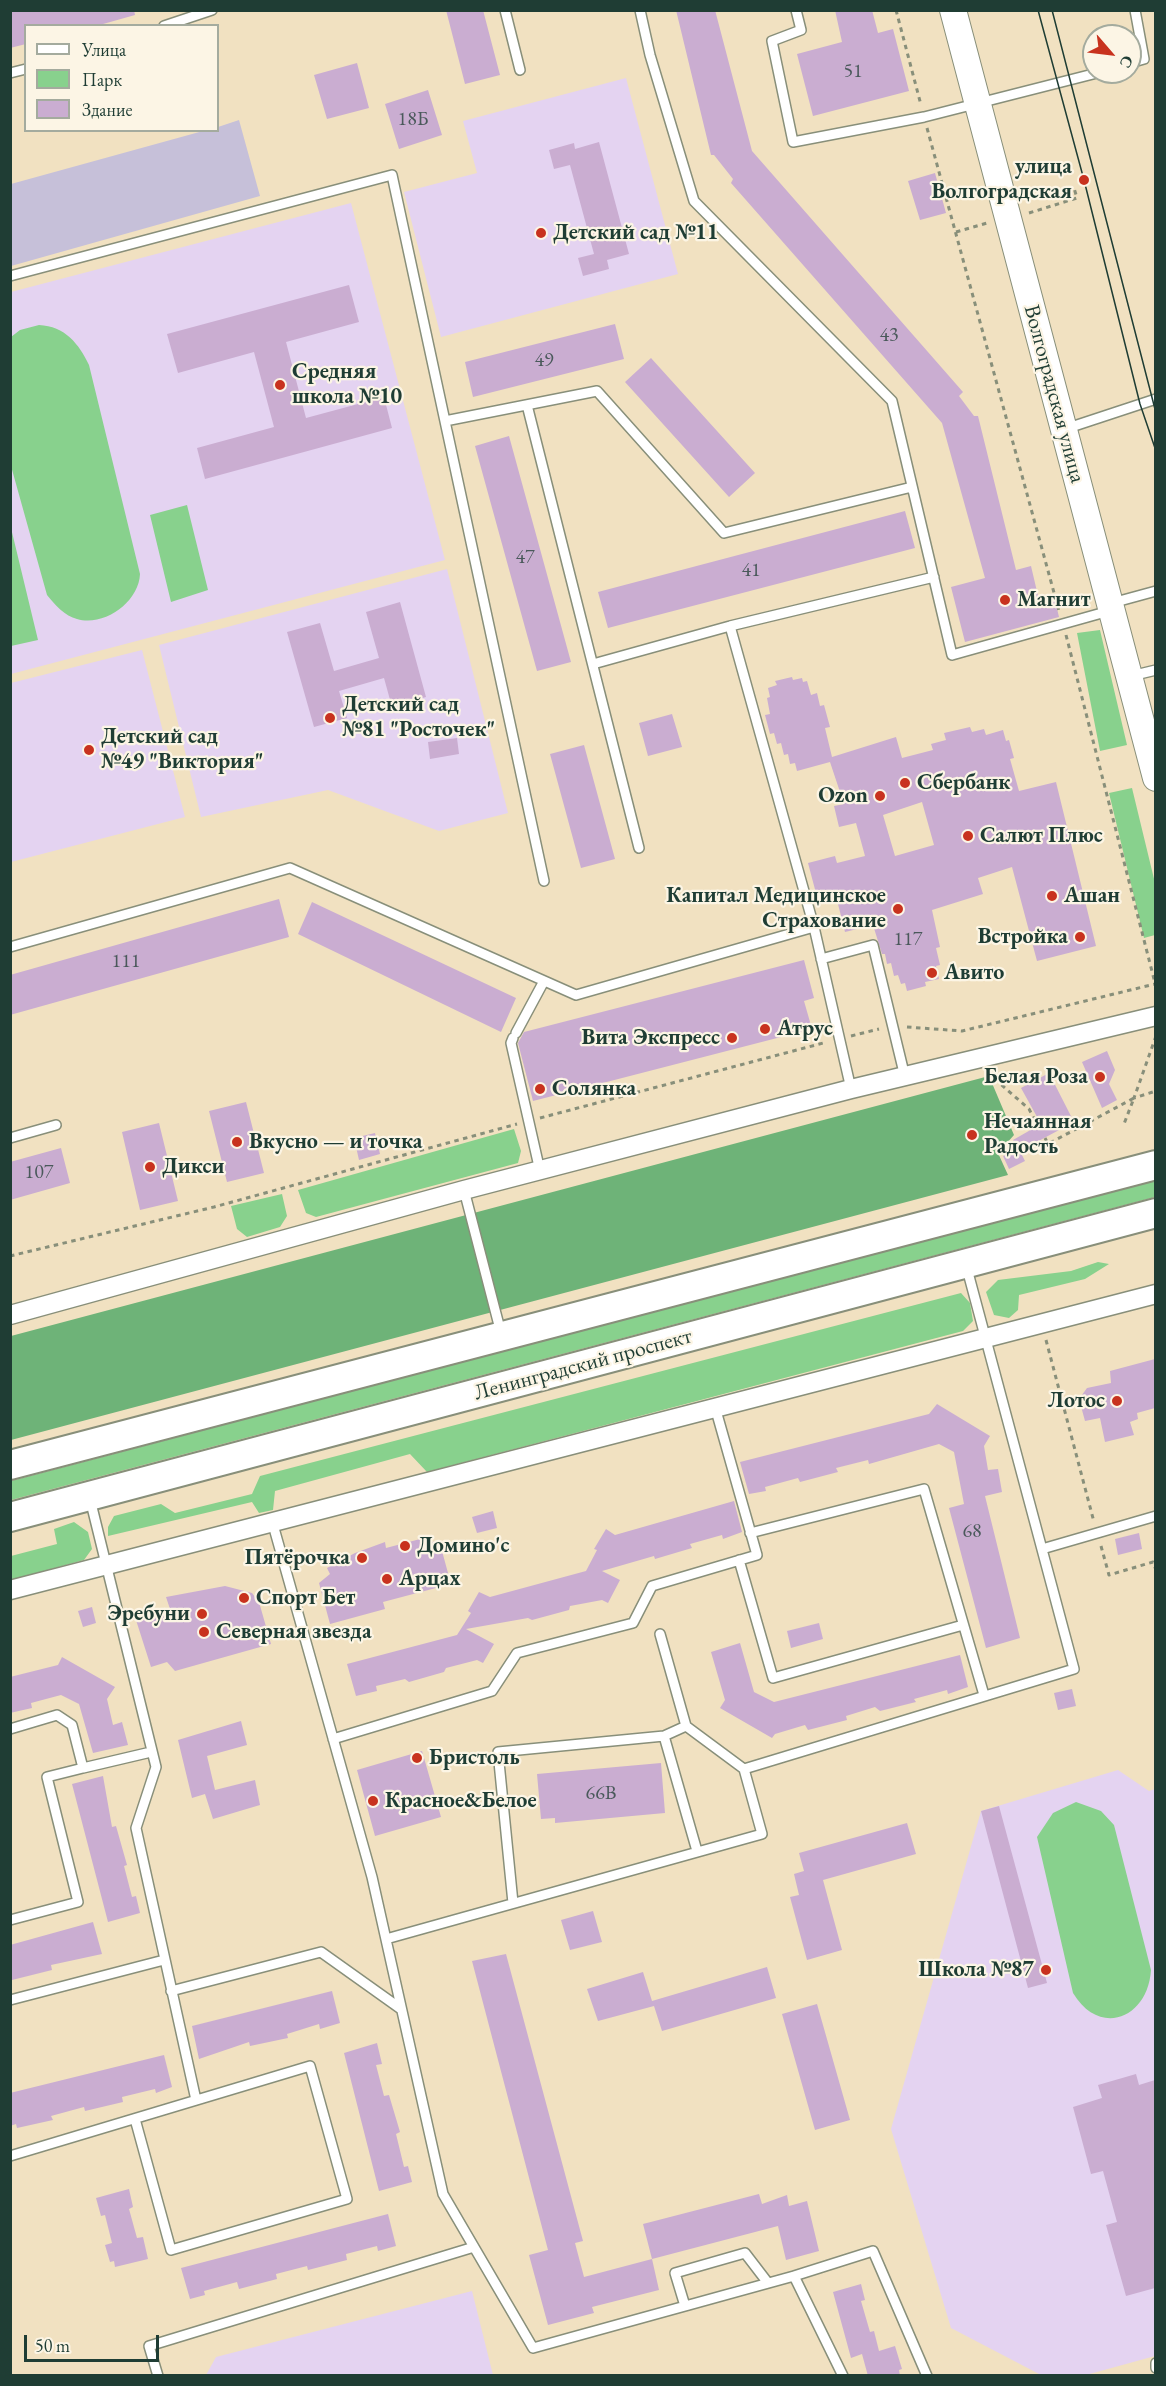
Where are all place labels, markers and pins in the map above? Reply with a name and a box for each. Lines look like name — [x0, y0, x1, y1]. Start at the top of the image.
place label: улица Волгоградская — [932, 154, 1072, 206]
marker: улица Волгоградская — [1077, 173, 1091, 187]
place label: Детский сад №11 — [553, 220, 718, 246]
marker: Детский сад №11 — [534, 226, 548, 240]
place label: Средняя школа №10 — [292, 359, 402, 410]
marker: Средняя школа №10 — [273, 378, 287, 392]
place label: Магнит — [1017, 587, 1091, 613]
marker: Магнит — [998, 593, 1012, 607]
place label: Детский сад №81 "Росточек" — [342, 692, 495, 744]
marker: Детский сад №81 "Росточек" — [323, 711, 337, 725]
place label: Детский сад №49 "Виктория" — [101, 724, 263, 776]
marker: Детский сад №49 "Виктория" — [82, 743, 96, 757]
place label: Сбербанк — [917, 770, 1010, 796]
marker: Сбербанк — [898, 776, 912, 790]
place label: Ozon — [818, 783, 868, 809]
marker: Ozon — [873, 789, 887, 803]
place label: Салют Плюс — [980, 823, 1103, 849]
marker: Салют Плюс — [961, 829, 975, 843]
place label: Капитал Медицинское Страхование — [666, 883, 886, 934]
place label: Ашан — [1064, 883, 1120, 909]
marker: Ашан — [1045, 889, 1059, 903]
marker: Капитал Медицинское Страхование — [891, 902, 905, 916]
place label: Встройка — [978, 924, 1068, 950]
marker: Встройка — [1073, 930, 1087, 944]
place label: Авито — [944, 960, 1004, 986]
marker: Авито — [925, 966, 939, 980]
place label: Атрус — [777, 1016, 833, 1042]
marker: Атрус — [758, 1022, 772, 1036]
place label: Вита Экспресс — [582, 1025, 720, 1051]
marker: Вита Экспресс — [725, 1031, 739, 1045]
place label: Белая Роза — [984, 1064, 1088, 1090]
marker: Белая Роза — [1093, 1070, 1107, 1084]
place label: Солянка — [552, 1076, 636, 1102]
marker: Солянка — [533, 1082, 547, 1096]
place label: Нечаянная Радость — [984, 1109, 1091, 1160]
marker: Нечаянная Радость — [965, 1128, 979, 1142]
place label: Вкусно — и точка — [249, 1129, 422, 1155]
marker: Вкусно — и точка — [230, 1135, 244, 1149]
place label: Дикси — [162, 1154, 224, 1180]
marker: Дикси — [143, 1160, 157, 1174]
place label: Лотос — [1048, 1388, 1105, 1414]
marker: Лотос — [1110, 1394, 1124, 1408]
place label: Домино'c — [417, 1533, 510, 1559]
marker: Домино'c — [398, 1539, 412, 1553]
place label: Пятёрочка — [245, 1545, 350, 1571]
marker: Пятёрочка — [355, 1551, 369, 1565]
place label: Арцах — [399, 1566, 461, 1592]
marker: Арцах — [380, 1572, 394, 1586]
place label: Спорт Бет — [256, 1585, 355, 1611]
marker: Спорт Бет — [237, 1591, 251, 1605]
place label: Эребуни — [107, 1601, 190, 1627]
marker: Эребуни — [195, 1607, 209, 1621]
place label: Северная звезда — [216, 1619, 372, 1645]
marker: Северная звезда — [197, 1625, 211, 1639]
place label: Бристоль — [429, 1745, 520, 1771]
marker: Бристоль — [410, 1751, 424, 1765]
place label: Красное&Белое — [385, 1788, 537, 1814]
marker: Красное&Белое — [366, 1794, 380, 1808]
place label: Школа №87 — [919, 1957, 1034, 1983]
marker: Школа №87 — [1039, 1963, 1053, 1977]

